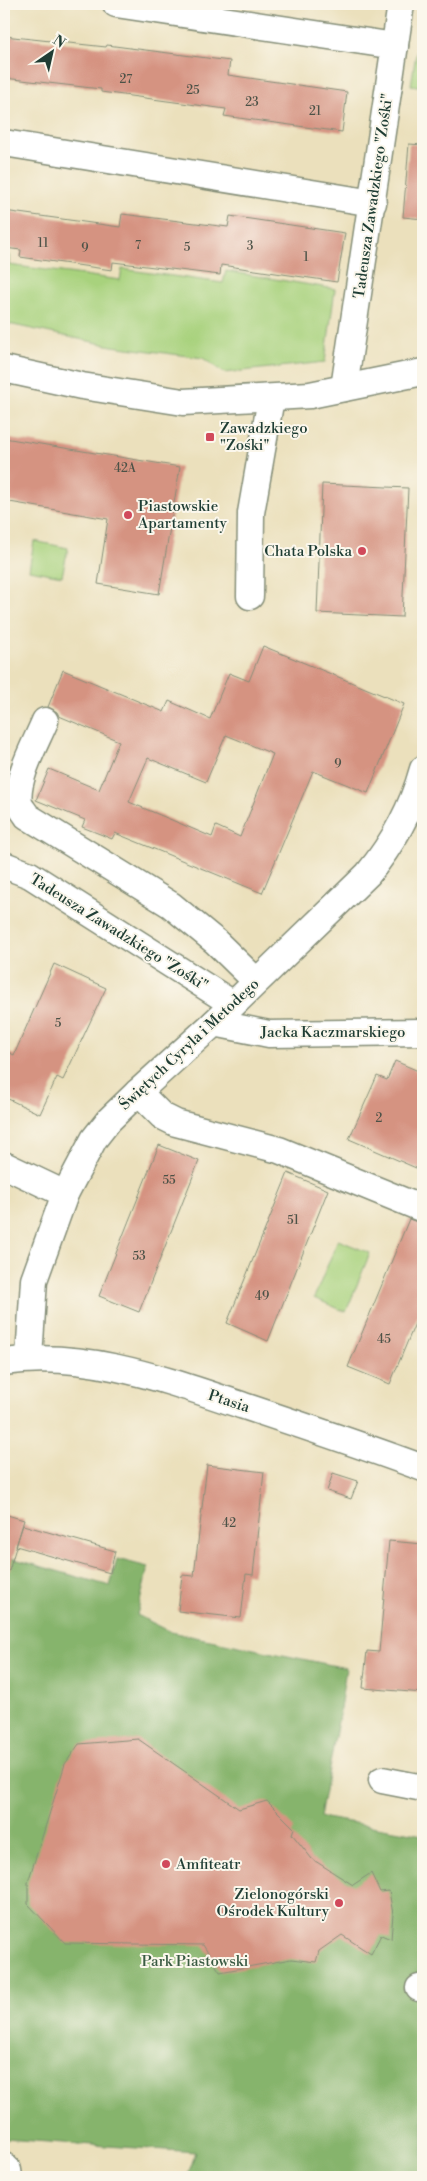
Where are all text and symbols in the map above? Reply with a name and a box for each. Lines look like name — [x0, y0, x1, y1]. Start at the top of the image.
north arrow — [28, 28, 78, 78]
text: N — [49, 31, 68, 53]
house number: 27 — [120, 72, 132, 87]
house number: 25 — [186, 83, 200, 98]
street label: Tadeusza Zawadzkiego "Zośki" — [350, 92, 397, 300]
house number: 23 — [245, 95, 259, 110]
house number: 21 — [309, 104, 322, 119]
house number: 11 — [38, 236, 49, 251]
house number: 7 — [135, 238, 141, 253]
house number: 3 — [247, 239, 254, 254]
house number: 5 — [184, 240, 191, 255]
house number: 9 — [81, 241, 89, 256]
house number: 1 — [303, 250, 309, 265]
place label: Zawadzkiego "Zośki" — [220, 419, 308, 455]
marker: Zawadzkiego "Zośki" — [204, 431, 216, 443]
house number: 42A — [114, 461, 137, 476]
place label: Piastowskie Apartamenty — [137, 497, 228, 533]
marker: Piastowskie Apartamenty — [122, 509, 134, 521]
place label: Chata Polska — [264, 542, 352, 561]
marker: Chata Polska — [356, 545, 368, 557]
house number: 9 — [334, 757, 342, 772]
street label: Tadeusza Zawadzkiego "Zośki" — [26, 870, 211, 995]
street label: Świętych Cyryla i Metodego — [115, 974, 263, 1114]
house number: 5 — [55, 1016, 62, 1031]
street label: Jacka Kaczmarskiego — [260, 1023, 405, 1042]
house number: 2 — [376, 1111, 383, 1126]
house number: 55 — [162, 1173, 176, 1188]
house number: 51 — [287, 1213, 300, 1228]
house number: 53 — [132, 1249, 146, 1264]
house number: 49 — [255, 1289, 269, 1304]
house number: 45 — [377, 1332, 391, 1347]
street label: Ptasia — [206, 1386, 252, 1417]
house number: 42 — [222, 1516, 236, 1531]
place label: Amfiteatr — [175, 1855, 241, 1874]
marker: Amfiteatr — [160, 1858, 172, 1870]
place label: Zielonogórski Ośrodek Kultury — [217, 1885, 330, 1921]
marker: Zielonogórski Ośrodek Kultury — [333, 1897, 345, 1909]
park label: Park Piastowski — [142, 1952, 249, 1971]

